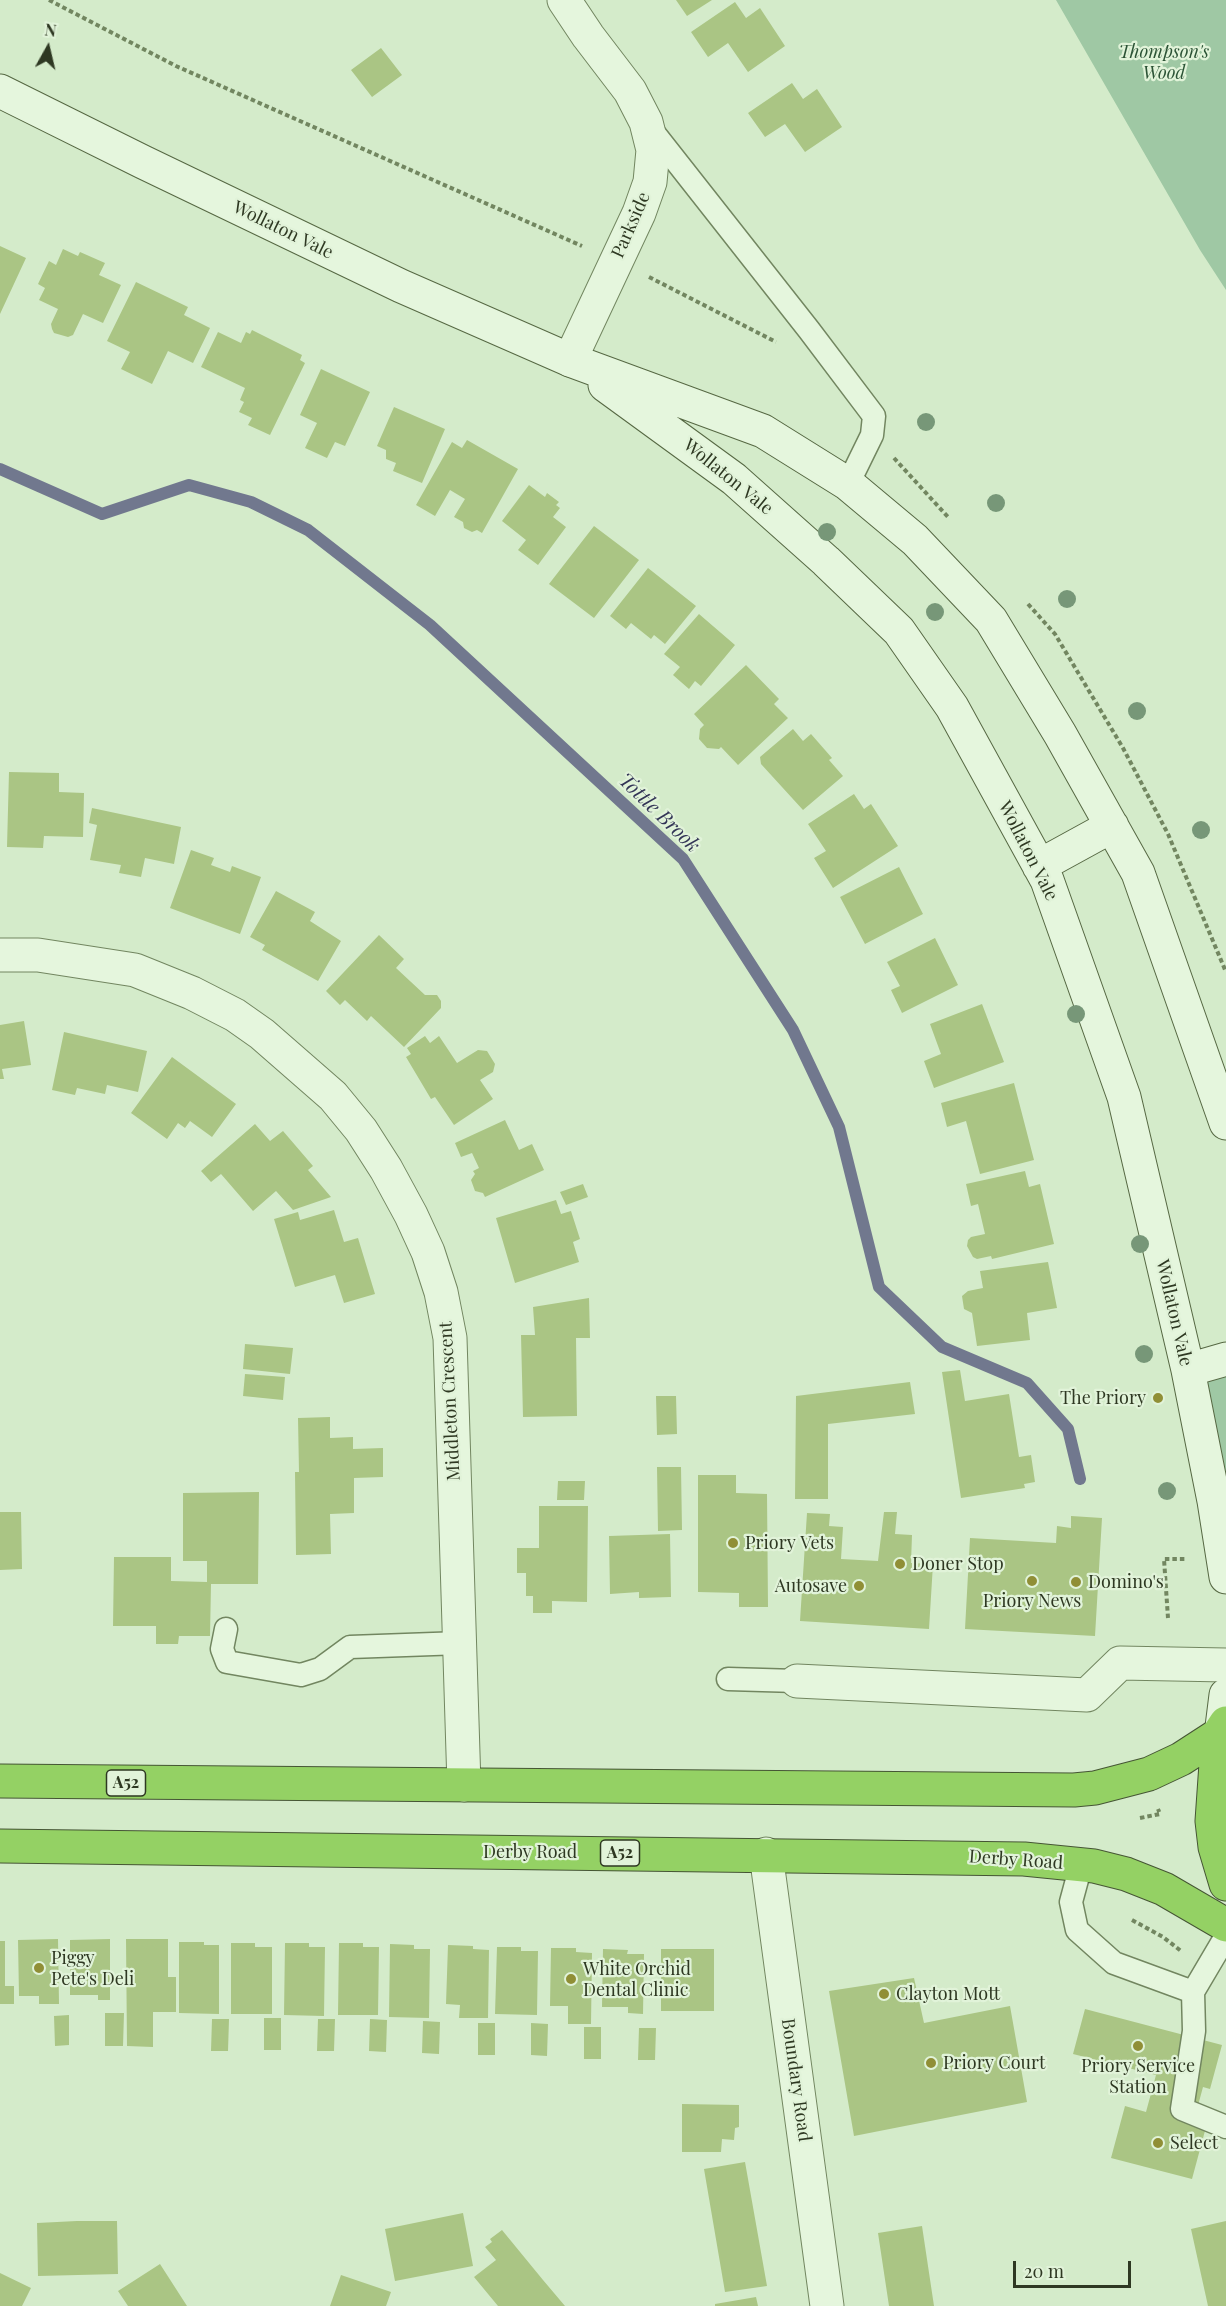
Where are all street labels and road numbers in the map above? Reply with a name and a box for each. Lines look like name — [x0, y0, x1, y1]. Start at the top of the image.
street label: Parkside — [607, 189, 655, 261]
street label: Wollaton Vale — [229, 196, 337, 264]
street label: Wollaton Vale — [679, 434, 777, 520]
street label: Wollaton Vale — [994, 798, 1062, 904]
street label: Wollaton Vale — [1151, 1258, 1197, 1368]
street label: Middleton Crescent — [435, 1321, 465, 1481]
road number: A52 — [106, 1770, 146, 1796]
road number: A52 — [600, 1840, 640, 1866]
street label: Derby Road — [483, 1841, 577, 1863]
street label: Derby Road — [968, 1846, 1064, 1874]
street label: Boundary Road — [777, 2017, 815, 2143]

